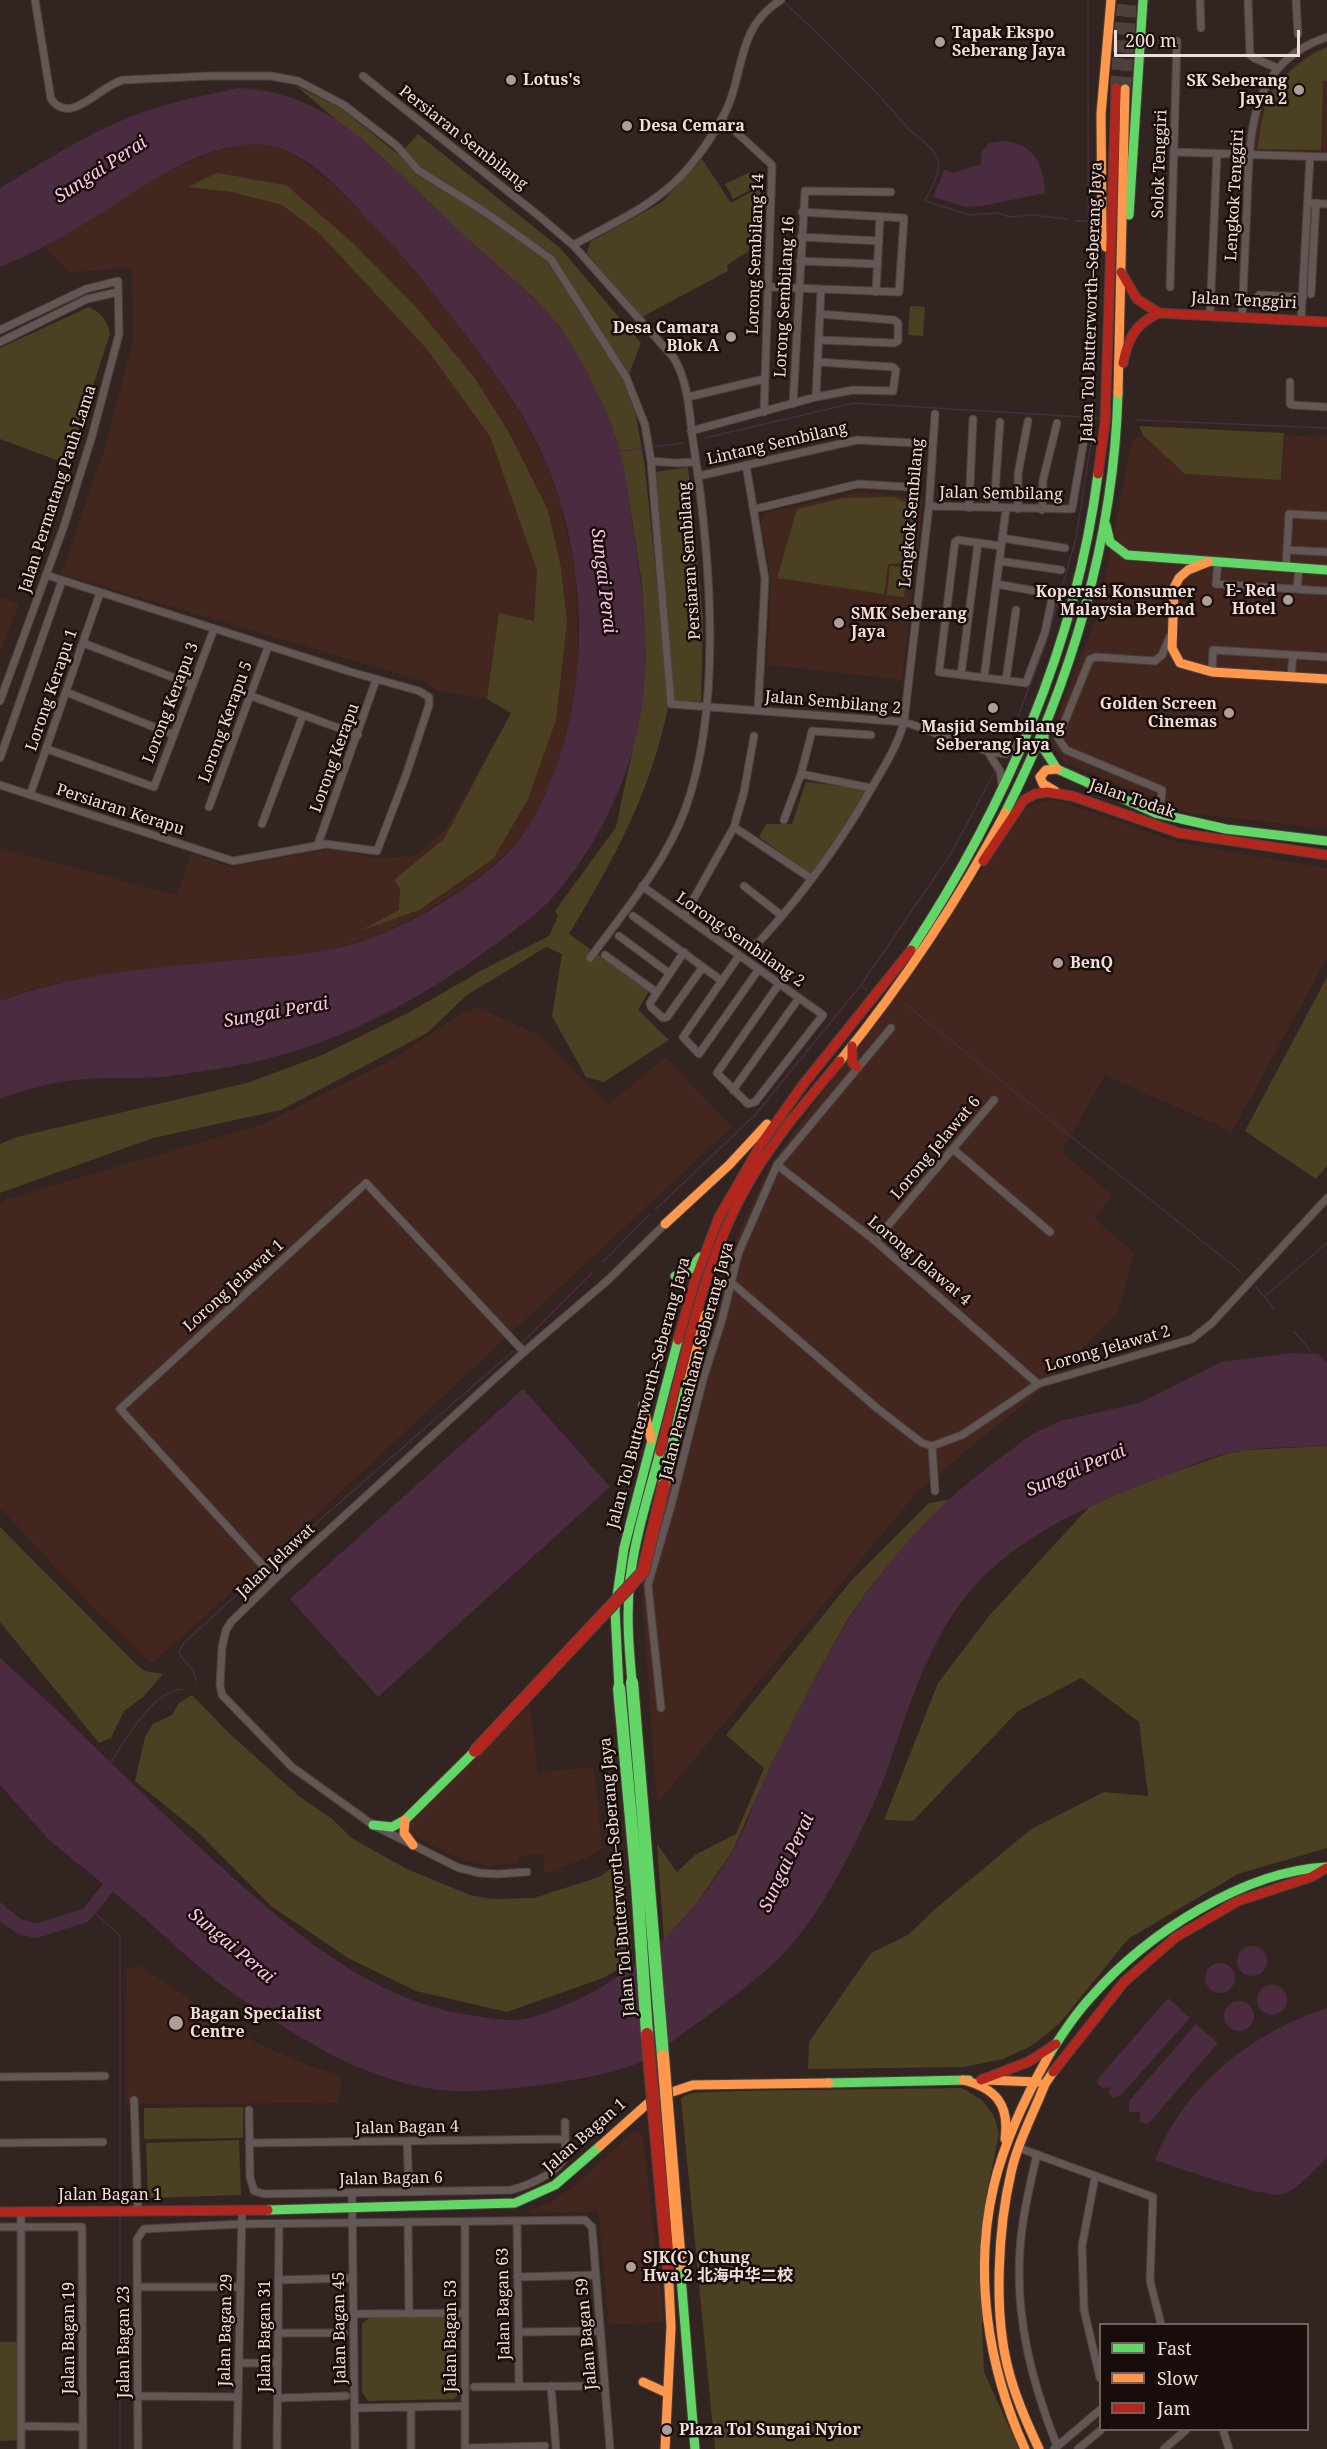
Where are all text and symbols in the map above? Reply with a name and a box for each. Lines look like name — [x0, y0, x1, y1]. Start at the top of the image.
scale bar — [1117, 18, 1303, 56]
place label: Tapak Ekspo Seberang Jaya — [952, 23, 1066, 61]
text: 200 m — [1125, 28, 1177, 52]
marker: Tapak Ekspo Seberang Jaya — [933, 35, 947, 49]
place label: Lotus's — [523, 70, 580, 90]
place label: SK Seberang Jaya 2 — [1187, 71, 1287, 109]
marker: Lotus's — [504, 73, 518, 87]
street label: Persiaran Sembilang — [395, 82, 531, 194]
marker: SK Seberang Jaya 2 — [1292, 83, 1306, 97]
street label: Solok Tenggiri — [1149, 109, 1171, 219]
place label: Desa Cemara — [639, 116, 745, 136]
marker: Desa Cemara — [620, 119, 634, 133]
street label: Lengkok Tenggiri — [1222, 129, 1248, 261]
water label: Sungai Perai — [51, 132, 151, 208]
street label: Jalan Tol Butterworth–Seberang Jaya — [1078, 162, 1106, 442]
street label: Lorong Sembilang 14 — [744, 173, 768, 335]
street label: Lorong Sembilang 16 — [771, 216, 799, 378]
street label: Jalan Tenggiri — [1191, 289, 1297, 313]
place label: Desa Camara Blok A — [613, 318, 719, 356]
marker: Desa Camara Blok A — [724, 330, 738, 344]
street label: Jalan Permatang Pauh Lama — [15, 383, 101, 595]
street label: Lintang Sembilang — [705, 419, 849, 469]
street label: Lengkok Sembilang — [896, 438, 928, 588]
street label: Persiaran Sembilang — [675, 482, 705, 640]
street label: Jalan Sembilang — [939, 483, 1063, 505]
water label: Sungai Perai — [586, 527, 620, 635]
place label: E- Red Hotel — [1226, 581, 1276, 619]
place label: Koperasi Konsumer Malaysia Berhad — [1036, 582, 1195, 620]
marker: E- Red Hotel — [1281, 593, 1295, 607]
marker: Koperasi Konsumer Malaysia Berhad — [1200, 594, 1214, 608]
place label: SMK Seberang Jaya — [851, 604, 967, 642]
marker: SMK Seberang Jaya — [832, 616, 846, 630]
street label: Lorong Kerapu 1 — [22, 626, 82, 754]
street label: Lorong Kerapu 3 — [139, 640, 203, 766]
street label: Lorong Kerapu 5 — [195, 659, 257, 785]
street label: Jalan Sembilang 2 — [764, 687, 902, 719]
place label: Golden Screen Cinemas — [1100, 694, 1217, 732]
street label: Lorong Kerapu — [306, 701, 364, 815]
marker: Masjid Sembilang Seberang Jaya — [986, 701, 1000, 715]
marker: Golden Screen Cinemas — [1222, 706, 1236, 720]
place label: Masjid Sembilang Seberang Jaya — [921, 717, 1065, 755]
street label: Jalan Todak — [1087, 775, 1177, 823]
street label: Persiaran Kerapu — [54, 780, 186, 840]
street label: Lorong Sembilang 2 — [672, 888, 808, 992]
place label: BenQ — [1070, 953, 1113, 973]
marker: BenQ — [1051, 956, 1065, 970]
water label: Sungai Perai — [222, 993, 330, 1033]
street label: Lorong Jelawat 6 — [887, 1092, 985, 1204]
street label: Lorong Jelawat 4 — [863, 1212, 975, 1310]
street label: Lorong Jelawat 1 — [180, 1236, 288, 1336]
street label: Jalan Perusahaan Seberang Jaya — [656, 1240, 738, 1482]
street label: Jalan Tol Butterworth–Seberang Jaya — [603, 1255, 695, 1531]
street label: Lorong Jelawat 2 — [1043, 1322, 1173, 1376]
water label: Sungai Perai — [1023, 1440, 1129, 1502]
street label: Jalan Jelawat — [233, 1520, 319, 1602]
street label: Jalan Tol Butterworth–Seberang Jaya — [596, 1737, 640, 2017]
water label: Sungai Perai — [755, 1810, 819, 1916]
water label: Sungai Perai — [183, 1904, 279, 1988]
place label: Bagan Specialist Centre — [190, 2004, 322, 2042]
marker: Bagan Specialist Centre — [167, 2014, 185, 2032]
street label: Jalan Bagan 1 — [540, 2095, 630, 2177]
street label: Jalan Bagan 4 — [355, 2117, 459, 2139]
street label: Jalan Bagan 6 — [339, 2168, 443, 2190]
street label: Jalan Bagan 1 — [58, 2185, 162, 2205]
street label: Jalan Bagan 63 — [493, 2248, 515, 2360]
place label: SJK(C) Chung Hwa 2 北海中华二校 — [643, 2248, 793, 2286]
marker: SJK(C) Chung Hwa 2 北海中华二校 — [624, 2260, 638, 2274]
street label: Jalan Bagan 45 — [329, 2272, 351, 2384]
street label: Jalan Bagan 29 — [215, 2274, 237, 2386]
street label: Jalan Bagan 59 — [573, 2277, 601, 2391]
street label: Jalan Bagan 31 — [255, 2280, 275, 2392]
street label: Jalan Bagan 53 — [441, 2280, 461, 2392]
street label: Jalan Bagan 19 — [59, 2282, 79, 2394]
street label: Jalan Bagan 23 — [114, 2286, 134, 2398]
legend — [1099, 2323, 1309, 2431]
text: Fast — [1157, 2336, 1192, 2360]
text: Slow — [1157, 2366, 1198, 2390]
text: Jam — [1157, 2396, 1191, 2420]
place label: Plaza Tol Sungai Nyior — [679, 2420, 861, 2440]
marker: Plaza Tol Sungai Nyior — [660, 2423, 674, 2437]

